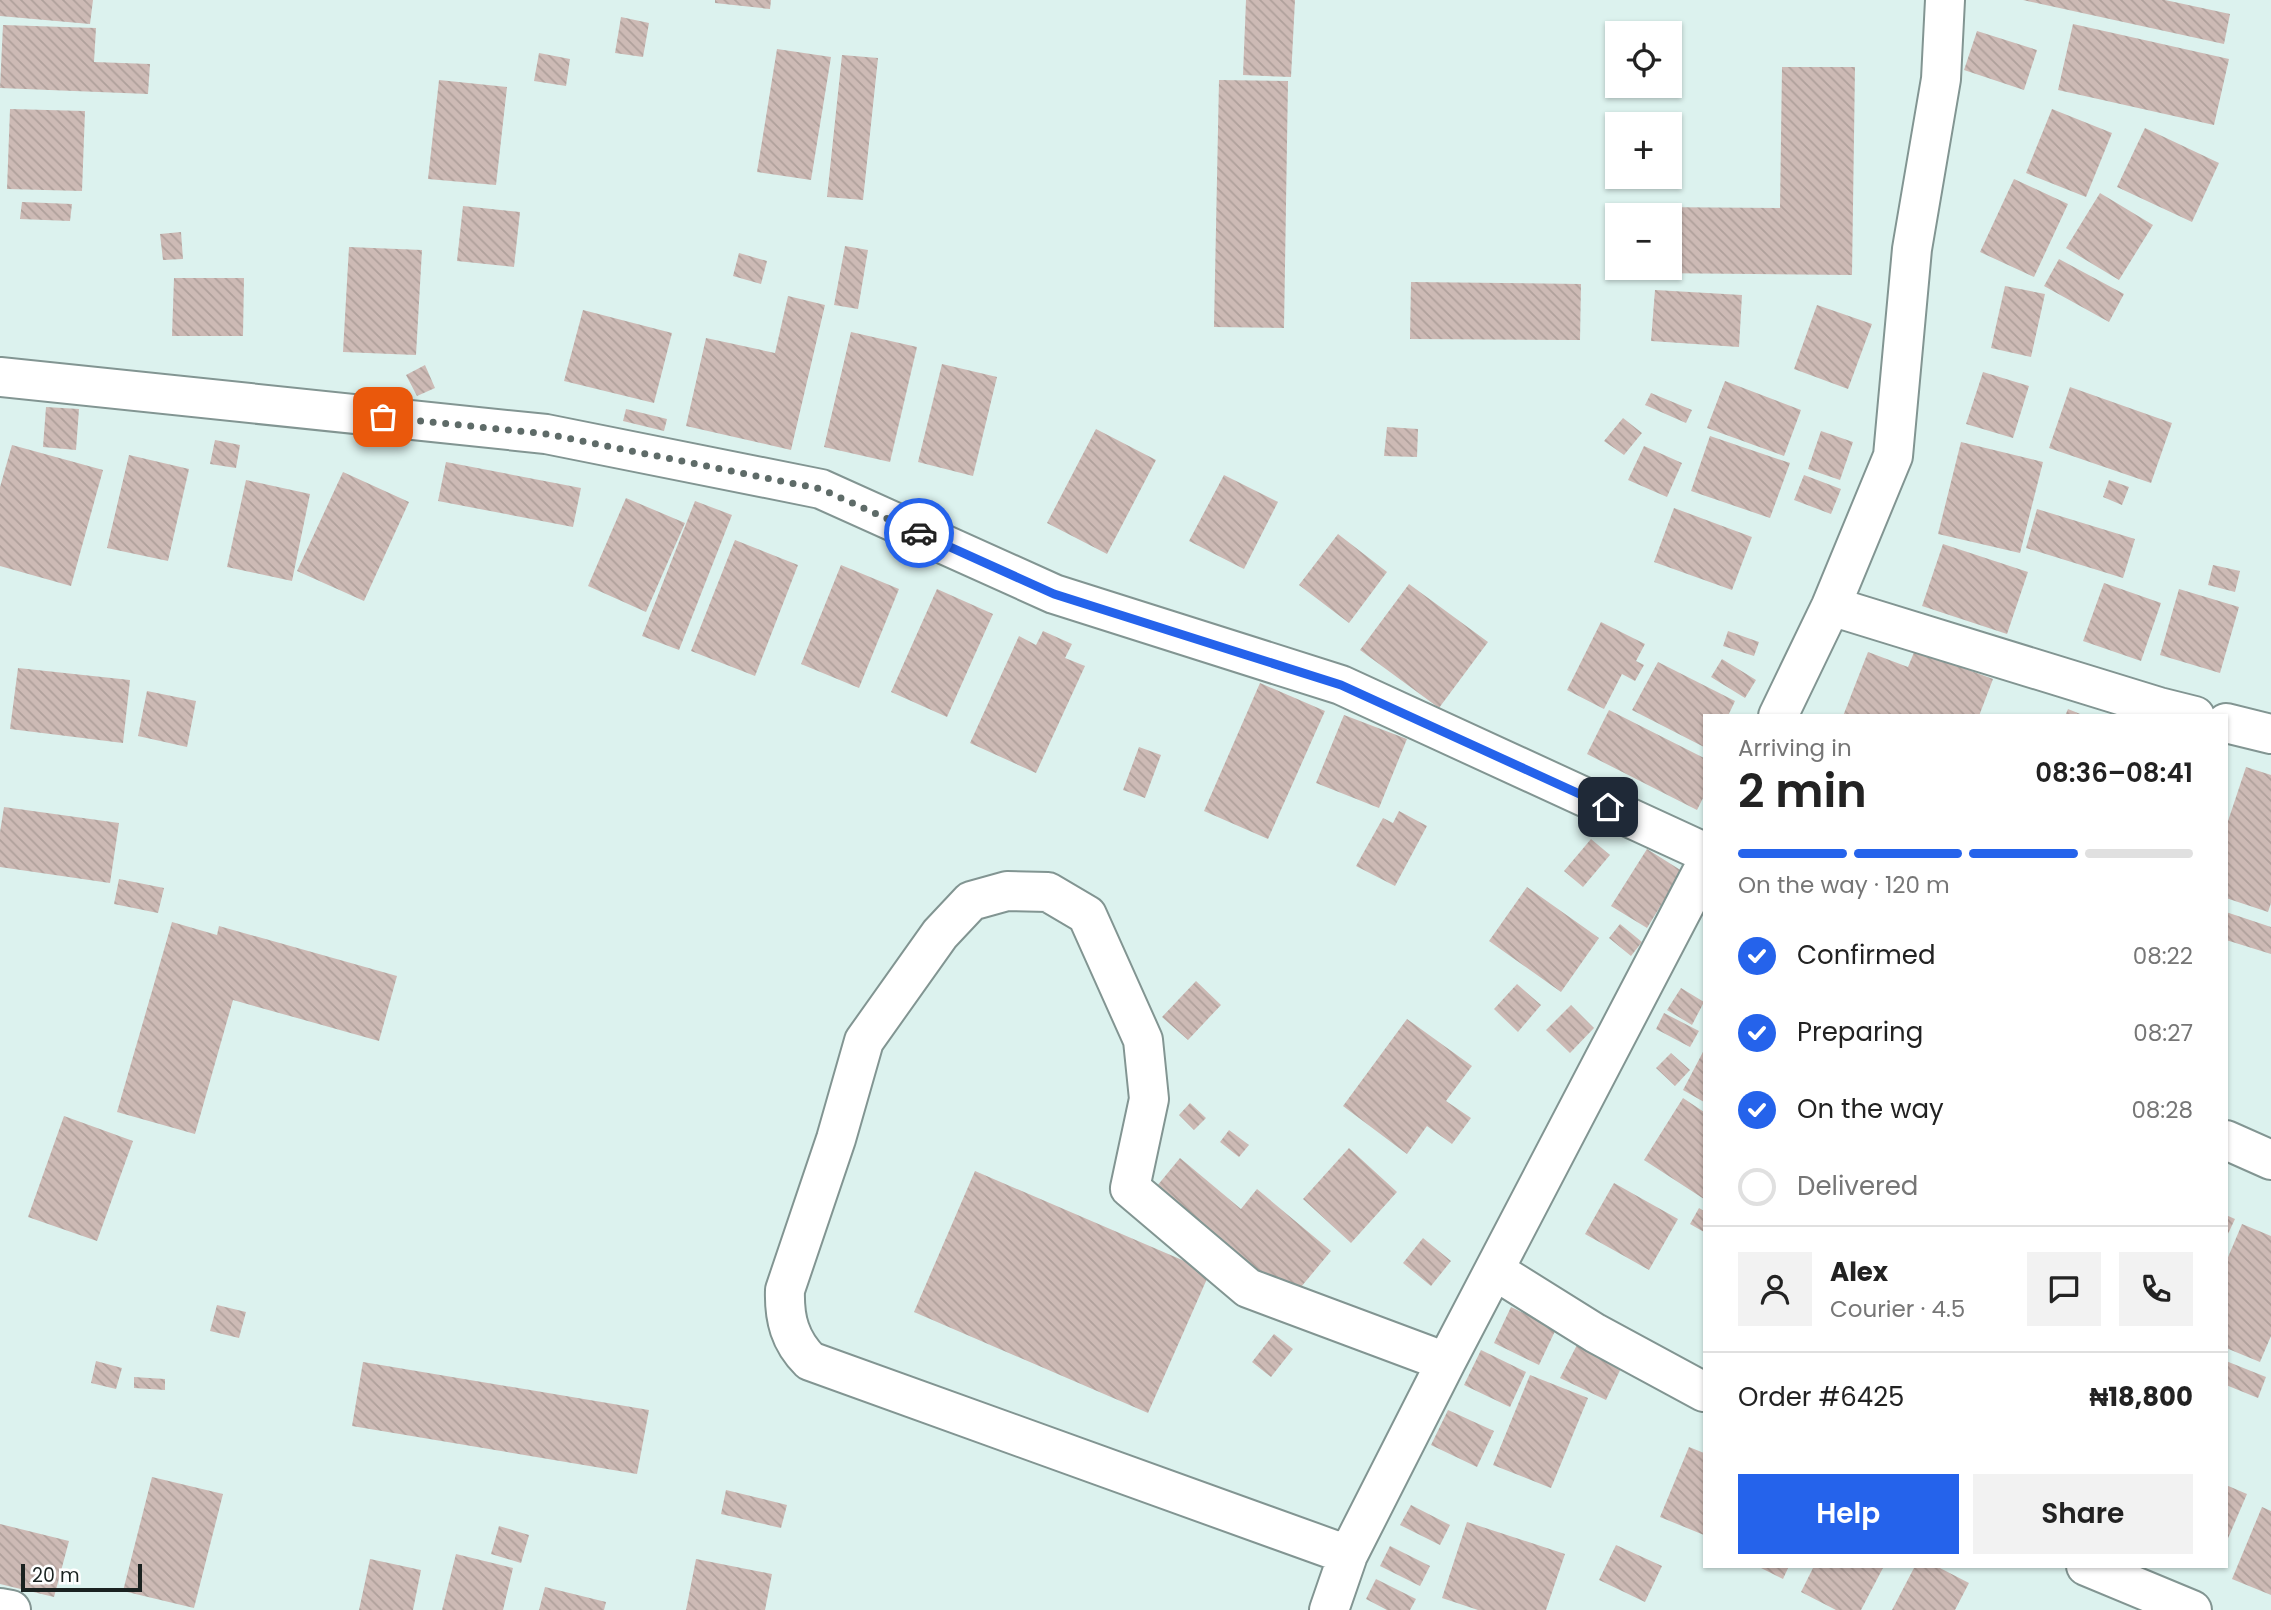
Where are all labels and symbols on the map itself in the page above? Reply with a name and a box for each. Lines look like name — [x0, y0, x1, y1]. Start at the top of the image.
pin — [353, 387, 413, 447]
courier — [884, 498, 954, 568]
pin — [1578, 777, 1638, 837]
scale bar — [21, 1561, 142, 1593]

